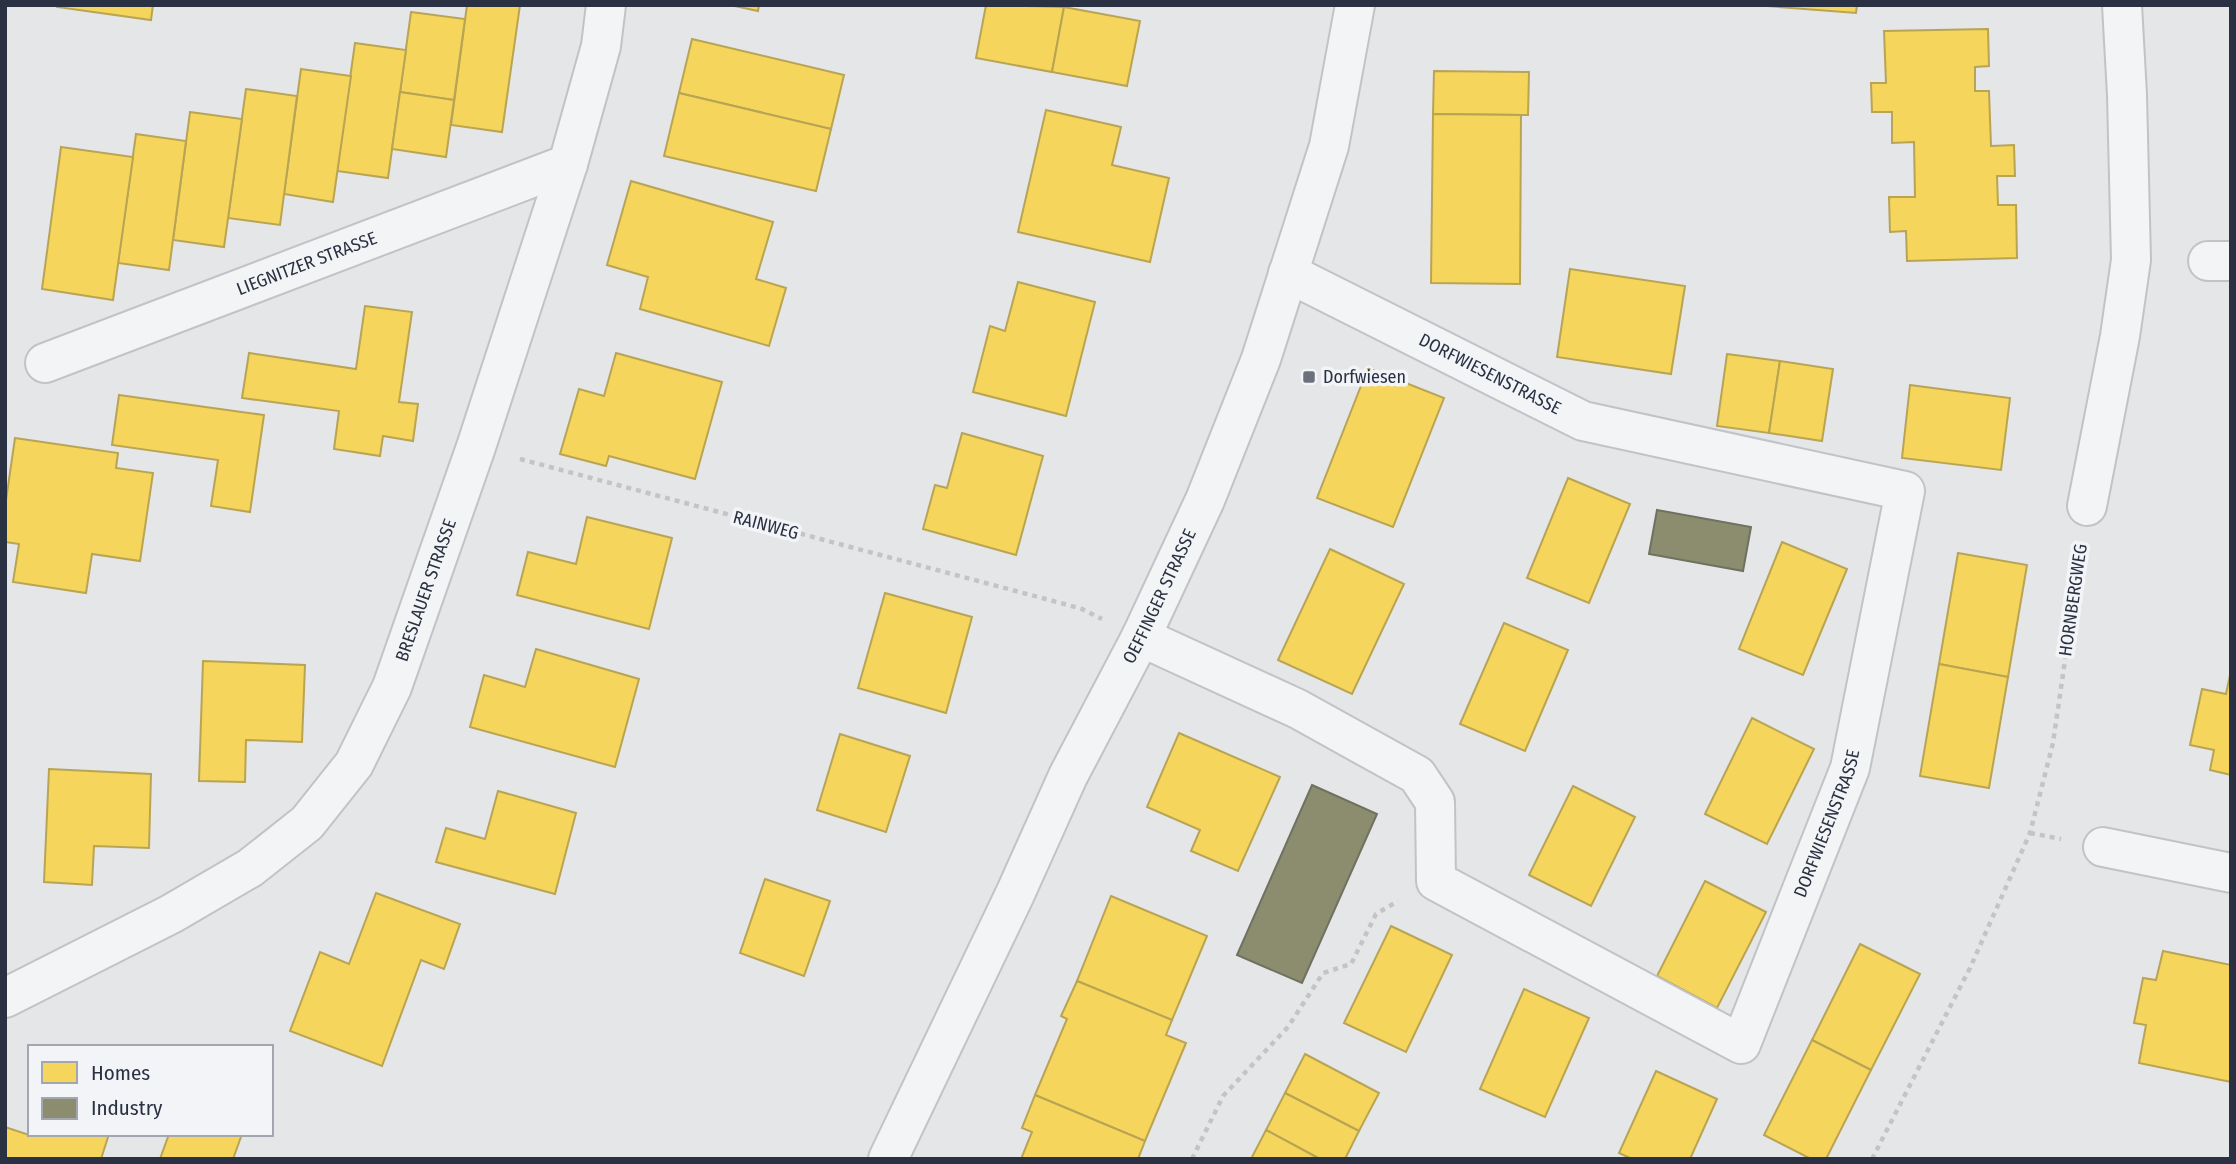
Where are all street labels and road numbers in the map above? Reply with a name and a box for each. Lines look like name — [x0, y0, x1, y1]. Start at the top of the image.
street label: LIEGNITZER STRASSE — [234, 227, 380, 300]
street label: DORFWIESENSTRASSE — [1415, 329, 1565, 419]
street label: RAINWEG — [731, 506, 801, 544]
street label: BRESLAUER STRASSE — [391, 516, 461, 664]
street label: OEFFINGER STRASSE — [1118, 525, 1201, 667]
street label: HORNBERGWEG — [2054, 542, 2092, 658]
street label: DORFWIESENSTRASSE — [1789, 748, 1864, 900]

